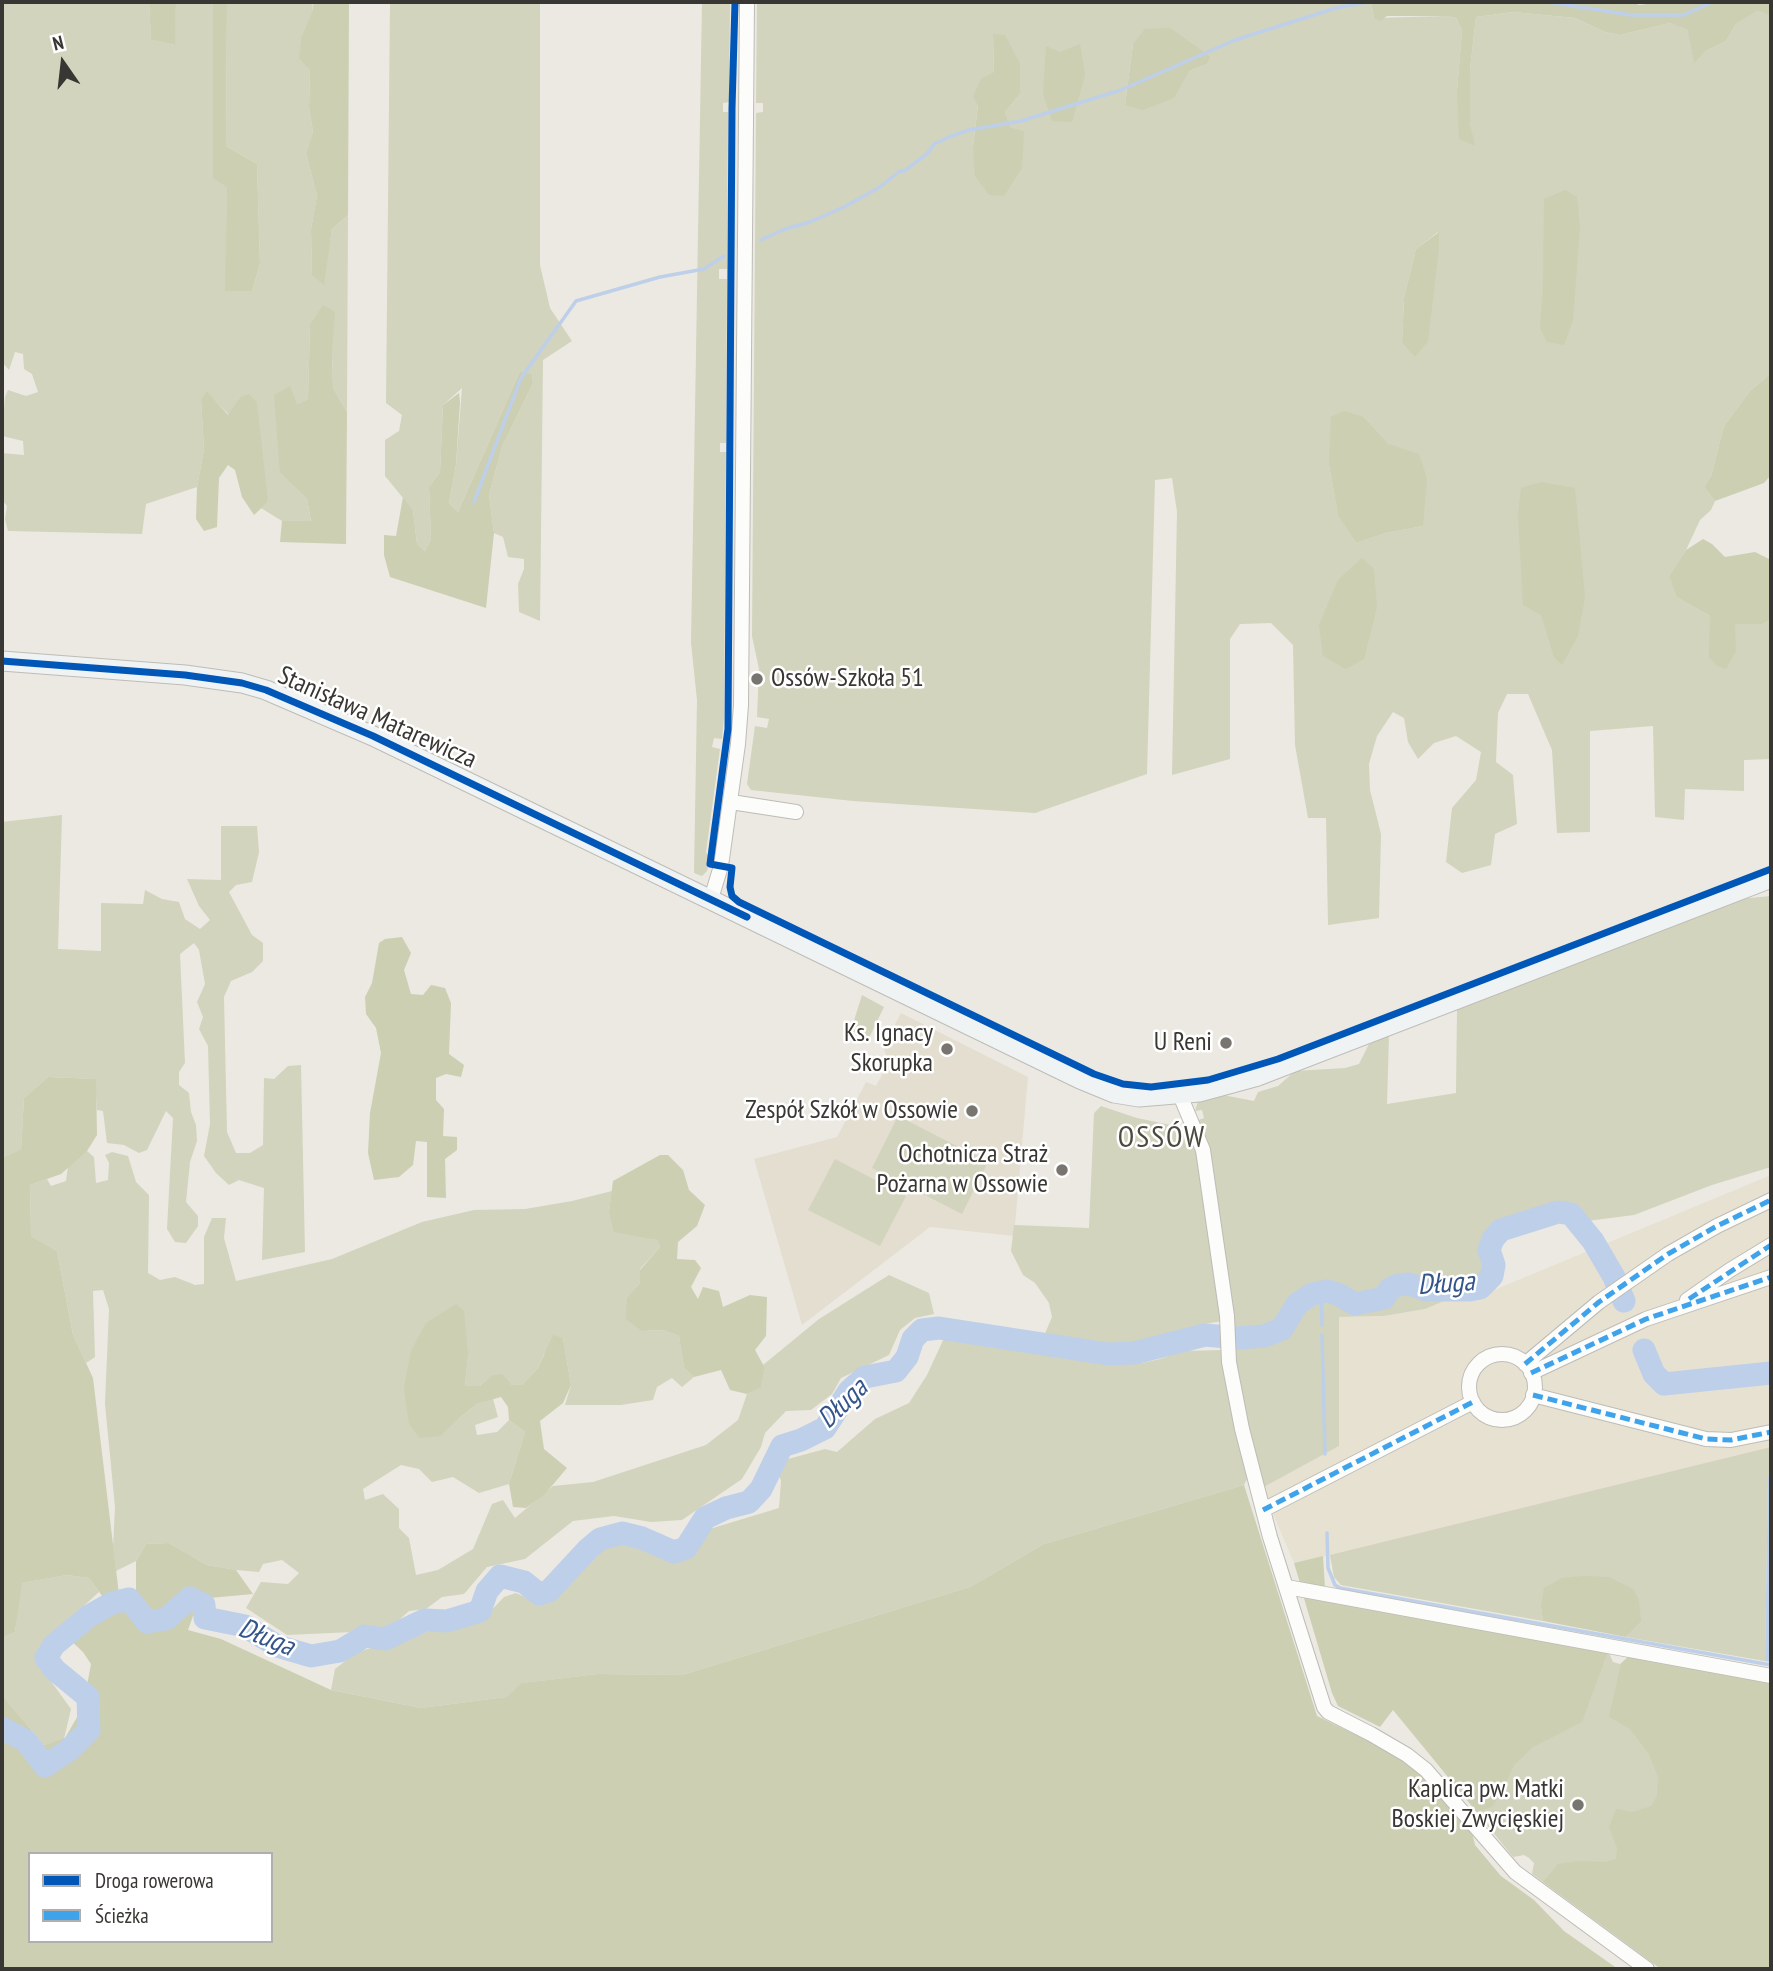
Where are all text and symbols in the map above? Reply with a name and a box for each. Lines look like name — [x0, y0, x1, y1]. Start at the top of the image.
north arrow — [28, 28, 98, 98]
text: N — [50, 30, 66, 56]
street label: Stanisława Matarewicza — [273, 660, 481, 776]
place label: Ossów-Szkoła 51 — [771, 663, 924, 695]
marker: Ossów-Szkoła 51 — [749, 671, 765, 687]
place label: Ks. Ignacy Skorupka — [844, 1018, 933, 1080]
place label: U Reni — [1154, 1027, 1212, 1059]
marker: U Reni — [1218, 1035, 1234, 1051]
marker: Ks. Ignacy Skorupka — [939, 1041, 955, 1057]
place label: Zespół Szkół w Ossowie — [745, 1095, 958, 1127]
marker: Zespół Szkół w Ossowie — [964, 1103, 980, 1119]
district label: OSSÓW — [1118, 1120, 1206, 1156]
place label: Ochotnicza Straż Pożarna w Ossowie — [876, 1139, 1048, 1200]
marker: Ochotnicza Straż Pożarna w Ossowie — [1054, 1162, 1070, 1178]
water label: Długa — [1417, 1265, 1475, 1303]
water label: Długa — [811, 1372, 875, 1436]
water label: Długa — [233, 1612, 299, 1664]
place label: Kaplica pw. Matki Boskiej Zwycięskiej — [1392, 1774, 1564, 1836]
marker: Kaplica pw. Matki Boskiej Zwycięskiej — [1570, 1797, 1586, 1813]
legend — [28, 1852, 273, 1943]
text: Droga rowerowa — [95, 1867, 214, 1894]
text: Ścieżka — [95, 1902, 149, 1929]

